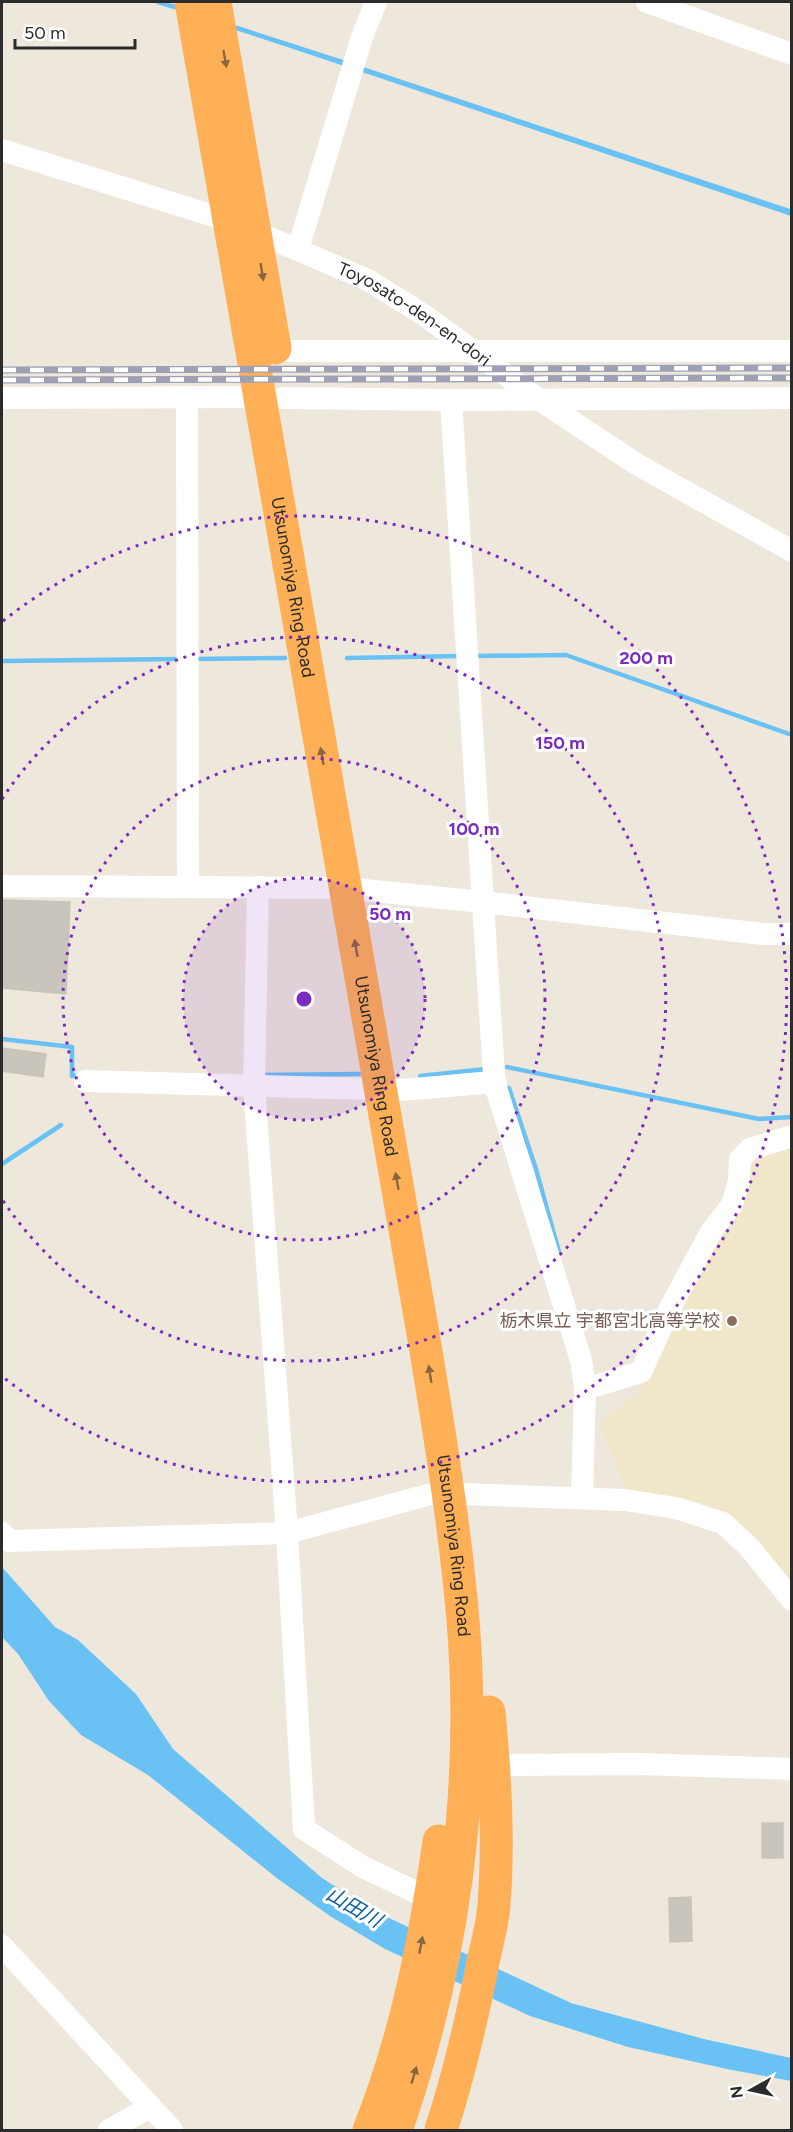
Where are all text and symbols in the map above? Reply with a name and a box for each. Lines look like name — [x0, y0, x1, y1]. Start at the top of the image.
scale bar — [15, 12, 135, 50]
text: 50 m — [24, 22, 66, 44]
one-way arrow — [221, 50, 230, 69]
street label: Toyosato-den-en-dori — [334, 257, 495, 371]
one-way arrow — [258, 263, 267, 282]
street label: Utsunomiya Ring Road — [266, 495, 319, 679]
text: 200 m — [619, 647, 673, 669]
text: 150 m — [535, 732, 585, 754]
one-way arrow — [318, 746, 327, 765]
text: 100 m — [449, 818, 499, 840]
text: 50 m — [369, 903, 411, 925]
one-way arrow — [351, 938, 360, 957]
street label: Utsunomiya Ring Road — [350, 974, 403, 1158]
centre of rings — [294, 989, 314, 1009]
one-way arrow — [392, 1172, 401, 1191]
place label: 栃木県立 宇都宮北高等学校 — [500, 1310, 720, 1332]
marker: 栃木県立 宇都宮北高等学校 — [725, 1314, 739, 1328]
one-way arrow — [425, 1364, 434, 1383]
street label: Utsunomiya Ring Road — [432, 1453, 475, 1637]
water label: 山田川 — [322, 1882, 388, 1933]
one-way arrow — [417, 1935, 426, 1954]
north arrow — [721, 2060, 781, 2120]
one-way arrow — [410, 2066, 419, 2084]
text: N — [726, 2085, 747, 2099]

